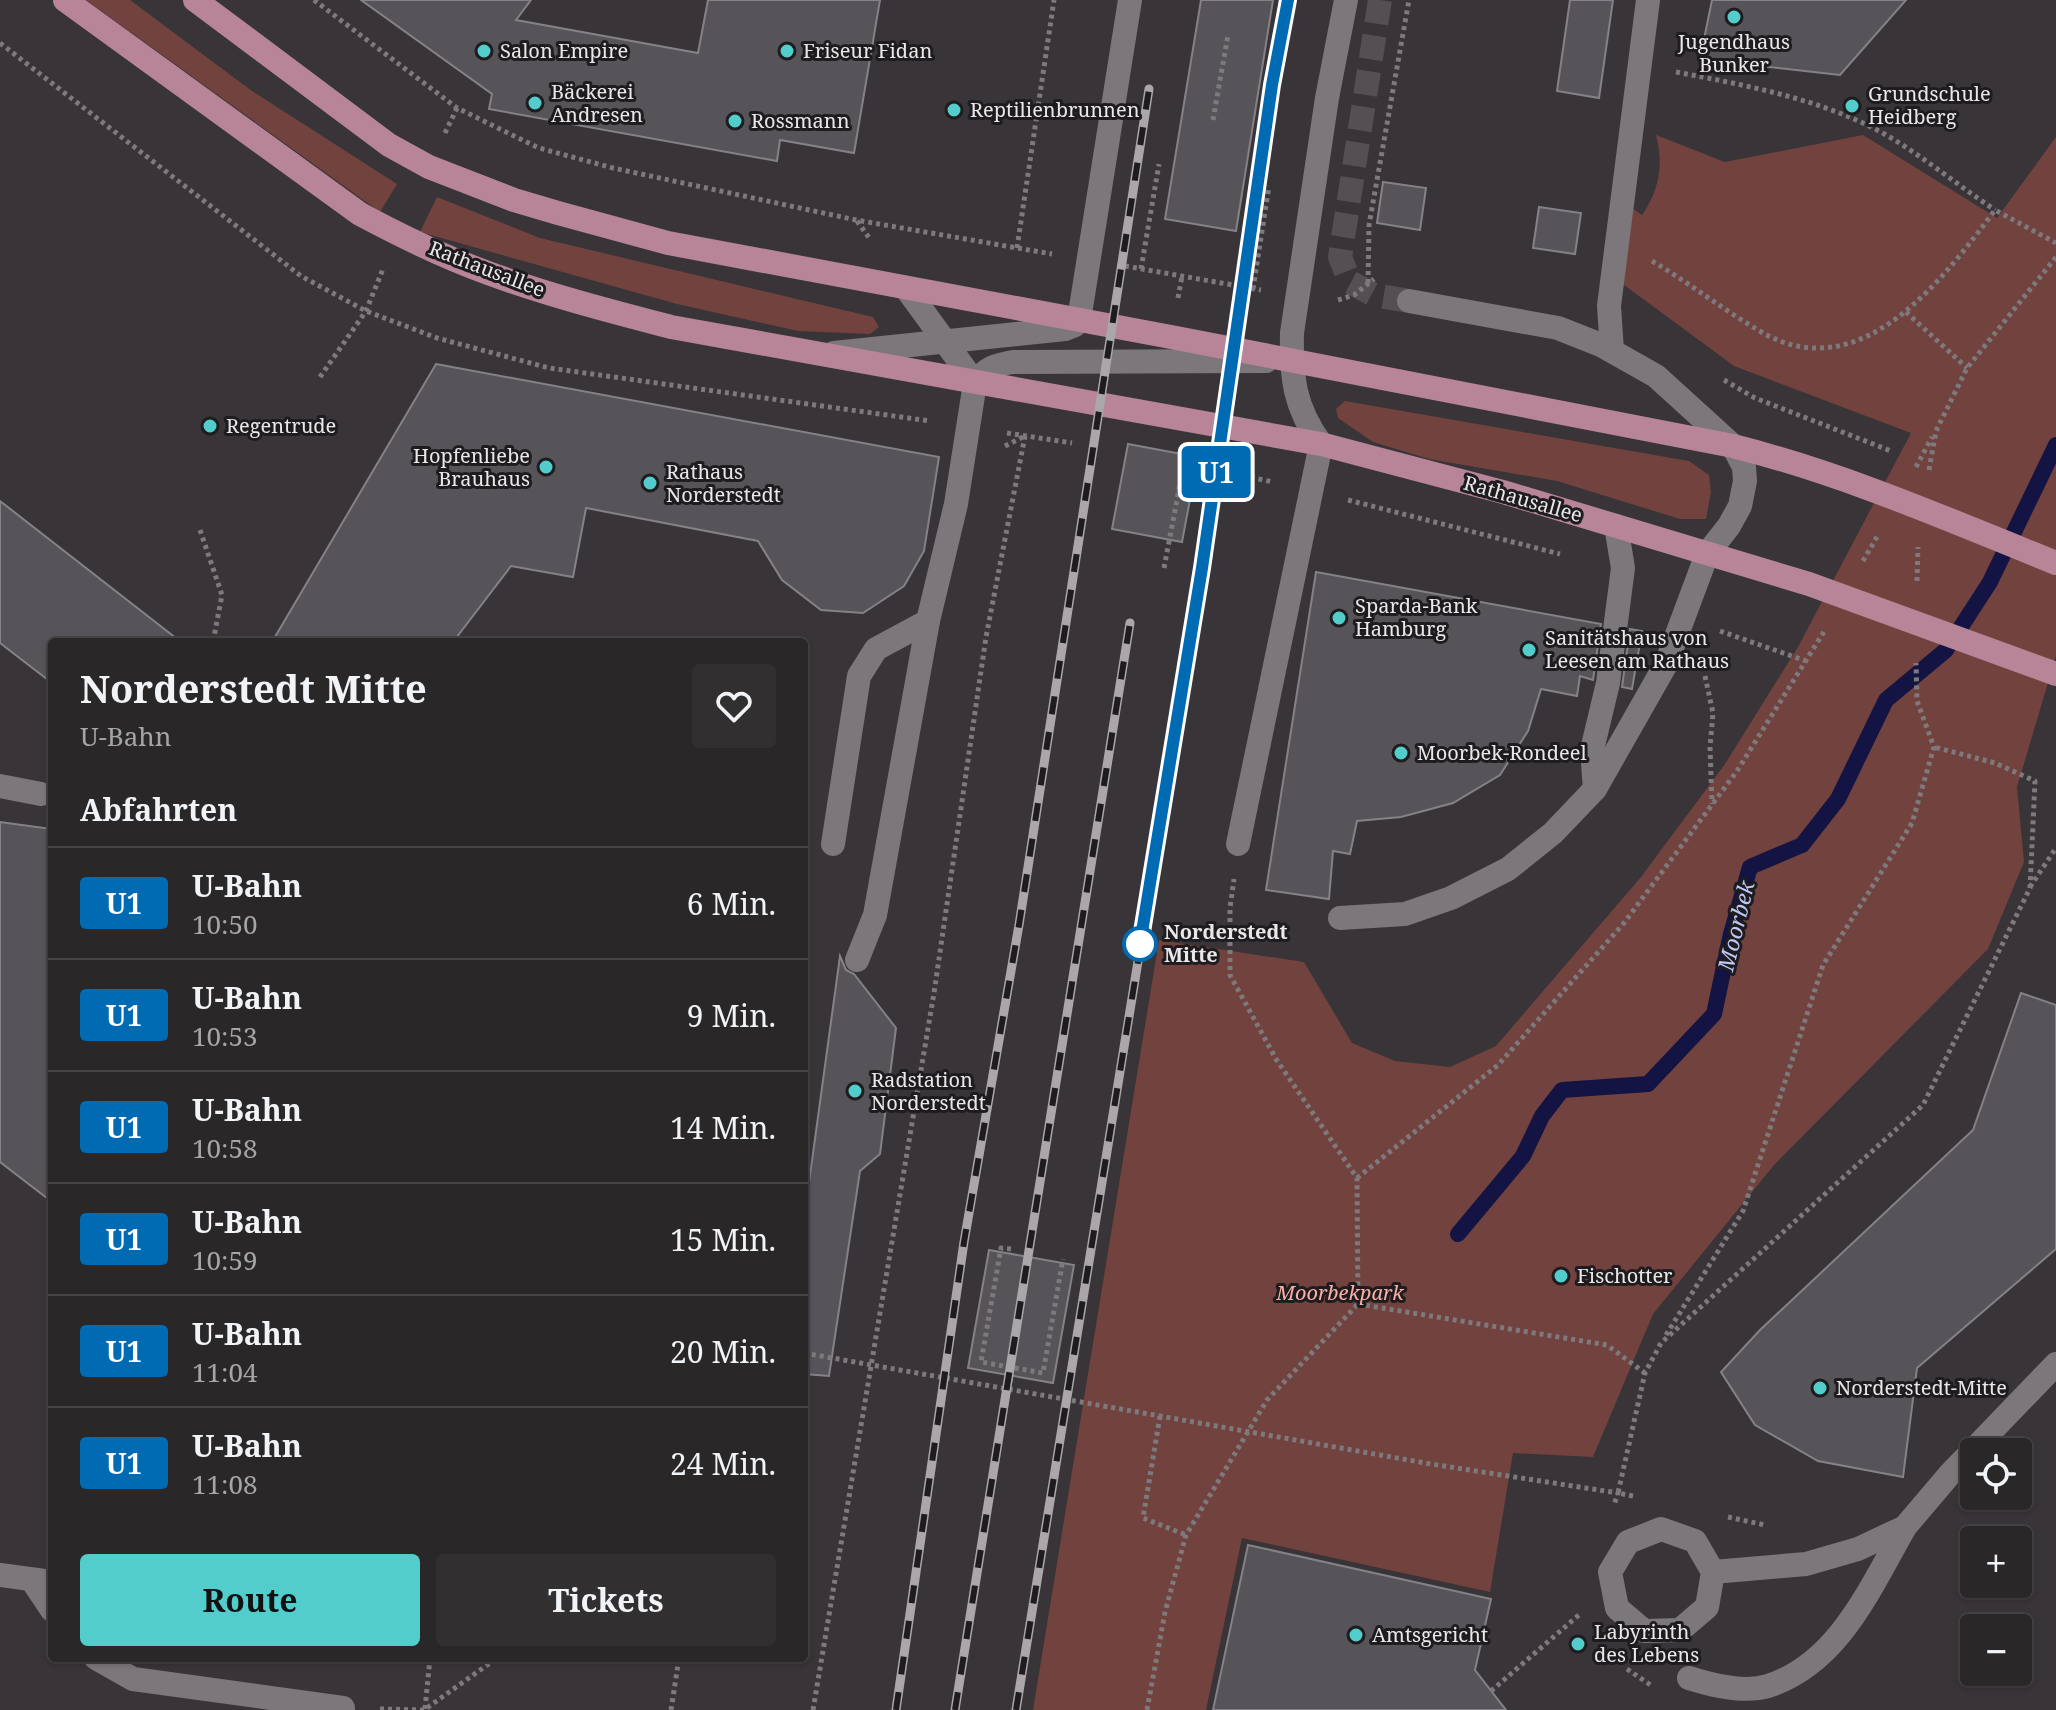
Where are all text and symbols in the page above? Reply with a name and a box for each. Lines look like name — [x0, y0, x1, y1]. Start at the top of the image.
marker: Jugendhaus Bunker — [1725, 8, 1743, 26]
place label: Jugendhaus Bunker — [1677, 28, 1790, 78]
place label: Salon Empire — [500, 37, 628, 64]
place label: Friseur Fidan — [803, 37, 932, 64]
marker: Salon Empire — [475, 42, 493, 60]
marker: Friseur Fidan — [778, 42, 796, 60]
place label: Bäckerei Andresen — [551, 78, 643, 128]
place label: Grundschule Heidberg — [1868, 80, 1991, 130]
marker: Bäckerei Andresen — [526, 94, 544, 112]
place label: Reptilienbrunnen — [970, 96, 1140, 123]
marker: Grundschule Heidberg — [1843, 97, 1861, 115]
marker: Reptilienbrunnen — [945, 101, 963, 119]
place label: Rossmann — [751, 107, 850, 134]
marker: Rossmann — [726, 112, 744, 130]
street label: Rathausallee — [425, 234, 549, 303]
place label: Regentrude — [226, 412, 336, 439]
marker: Regentrude — [201, 417, 219, 435]
place label: Hopfenliebe Brauhaus — [413, 442, 530, 492]
line badge: U1 — [1180, 446, 1252, 498]
text: U1 — [1198, 453, 1234, 491]
marker: Hopfenliebe Brauhaus — [537, 458, 555, 476]
place label: Rathaus Norderstedt — [666, 458, 781, 508]
street label: Rathausallee — [1461, 469, 1586, 528]
marker: Rathaus Norderstedt — [641, 474, 659, 492]
place label: Sparda-Bank Hamburg — [1355, 592, 1478, 642]
marker: Sparda-Bank Hamburg — [1330, 609, 1348, 627]
place label: Sanitätshaus von Leesen am Rathaus — [1545, 624, 1729, 674]
marker: Sanitätshaus von Leesen am Rathaus — [1520, 641, 1538, 659]
text: Norderstedt Mitte — [80, 662, 427, 714]
button: heart — [692, 664, 776, 748]
text: U-Bahn — [80, 718, 172, 754]
place label: Moorbek-Rondeel — [1417, 739, 1587, 766]
marker: Moorbek-Rondeel — [1392, 744, 1410, 762]
text: Abfahrten — [80, 789, 237, 830]
text: U-Bahn — [192, 865, 302, 906]
water label: Moorbek — [1709, 876, 1761, 975]
text: 6 Min. — [687, 883, 776, 924]
text: U1 — [106, 884, 142, 922]
text: 10:50 — [192, 906, 258, 942]
place label: Norderstedt Mitte — [1164, 918, 1288, 968]
marker: Norderstedt Mitte — [1123, 927, 1157, 961]
text: U-Bahn — [192, 977, 302, 1018]
text: 9 Min. — [687, 995, 776, 1036]
text: U1 — [106, 996, 142, 1034]
text: 10:53 — [192, 1018, 258, 1054]
place label: Radstation Norderstedt — [871, 1066, 986, 1116]
marker: Radstation Norderstedt — [846, 1082, 864, 1100]
text: U-Bahn — [192, 1089, 302, 1130]
text: 14 Min. — [670, 1107, 776, 1148]
text: U1 — [106, 1108, 142, 1146]
text: 10:58 — [192, 1130, 258, 1166]
text: U-Bahn — [192, 1201, 302, 1242]
text: 15 Min. — [670, 1219, 776, 1260]
text: U1 — [106, 1220, 142, 1258]
text: 10:59 — [192, 1242, 258, 1278]
place label: Fischotter — [1577, 1262, 1673, 1289]
marker: Fischotter — [1552, 1267, 1570, 1285]
park label: Moorbekpark — [1275, 1279, 1404, 1306]
text: U-Bahn — [192, 1313, 302, 1354]
text: 20 Min. — [670, 1331, 776, 1372]
text: U1 — [106, 1332, 142, 1370]
text: 11:04 — [192, 1354, 258, 1390]
place label: Norderstedt-Mitte — [1836, 1374, 2007, 1401]
marker: Norderstedt-Mitte — [1811, 1379, 1829, 1397]
text: U-Bahn — [192, 1425, 302, 1466]
map controls — [1960, 1438, 2032, 1686]
button: locate — [1960, 1438, 2032, 1510]
text: 24 Min. — [670, 1443, 776, 1484]
text: U1 — [106, 1444, 142, 1482]
text: 11:08 — [192, 1466, 258, 1502]
button: + — [1960, 1526, 2032, 1598]
button: Route — [80, 1554, 420, 1646]
button: Tickets — [436, 1554, 776, 1646]
button: − — [1960, 1614, 2032, 1686]
place label: Labyrinth des Lebens — [1594, 1618, 1699, 1668]
place label: Amtsgericht — [1372, 1621, 1488, 1648]
marker: Amtsgericht — [1347, 1626, 1365, 1644]
marker: Labyrinth des Lebens — [1569, 1635, 1587, 1653]

